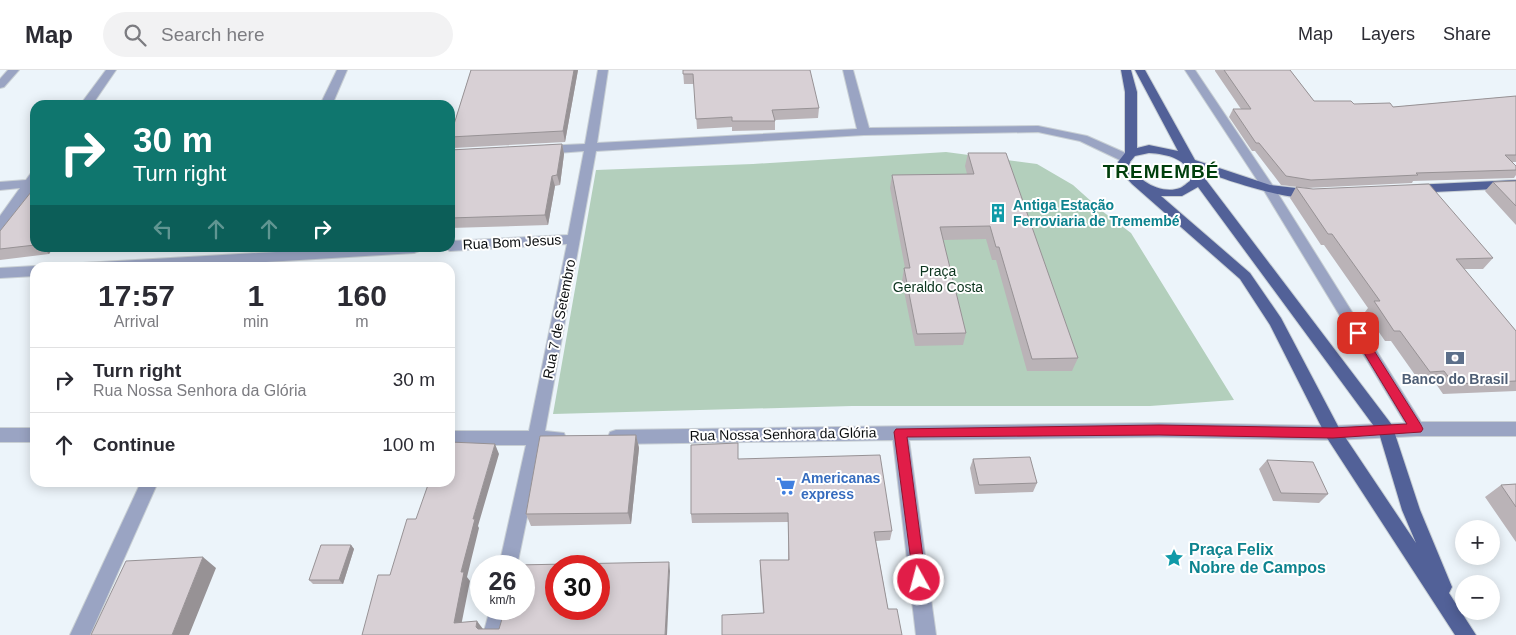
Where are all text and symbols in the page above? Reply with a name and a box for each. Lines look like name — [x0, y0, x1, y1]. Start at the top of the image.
search box — [103, 12, 453, 57]
text: Map — [25, 21, 73, 48]
icon: search — [121, 21, 149, 49]
text: Search here — [161, 24, 265, 45]
text: Map — [1298, 24, 1333, 44]
text: Layers — [1361, 24, 1415, 44]
text: Share — [1443, 24, 1491, 44]
icon: right — [50, 120, 115, 185]
text: 30 m — [133, 120, 213, 159]
text: Turn right — [133, 161, 226, 186]
district label: TREMEMBÉ — [1103, 161, 1219, 182]
place label: Antiga Estação Ferroviaria de Tremembé — [1013, 197, 1180, 229]
building icon: Antiga Estação Ferroviaria de Tremembé — [987, 202, 1009, 224]
icon: left — [149, 215, 177, 243]
icon: ahead — [202, 215, 230, 243]
icon: ahead — [255, 215, 283, 243]
icon: right — [308, 215, 336, 243]
street label: Rua Bom Jesus — [462, 231, 562, 253]
street label: Rua 7 de Setembro — [540, 258, 578, 380]
park label: Praça Geraldo Costa — [893, 263, 983, 295]
text: 17:57 — [98, 279, 175, 312]
text: 1 — [247, 279, 264, 312]
text: 160 — [337, 279, 387, 312]
pin — [1337, 312, 1379, 354]
text: Arrival — [114, 313, 159, 330]
text: min — [243, 313, 269, 330]
text: m — [355, 313, 368, 330]
icon: arrive — [1344, 319, 1372, 347]
bank icon: Banco do Brasil — [1444, 347, 1466, 369]
text: Turn right — [93, 360, 181, 381]
icon: right — [50, 366, 78, 394]
text: 30 m — [393, 369, 435, 390]
place label: Banco do Brasil — [1402, 371, 1508, 387]
text: Rua Nossa Senhora da Glória — [93, 382, 306, 399]
street label: Rua Nossa Senhora da Glória — [689, 424, 877, 444]
icon: ahead — [50, 431, 78, 459]
text: Continue — [93, 434, 175, 455]
text: 100 m — [382, 434, 435, 455]
place label: Americanas express — [801, 470, 881, 502]
supermarket icon: Americanas express — [775, 475, 797, 497]
map controls — [1455, 520, 1500, 620]
button: + — [1455, 520, 1500, 565]
place label: Praça Felix Nobre de Campos — [1189, 541, 1326, 576]
place icon: Praça Felix Nobre de Campos — [1163, 547, 1185, 569]
position arrow — [892, 553, 944, 605]
speed limit sign: 30 — [545, 555, 610, 620]
text: 26 — [489, 567, 516, 595]
button: − — [1455, 575, 1500, 620]
text: km/h — [489, 593, 516, 607]

